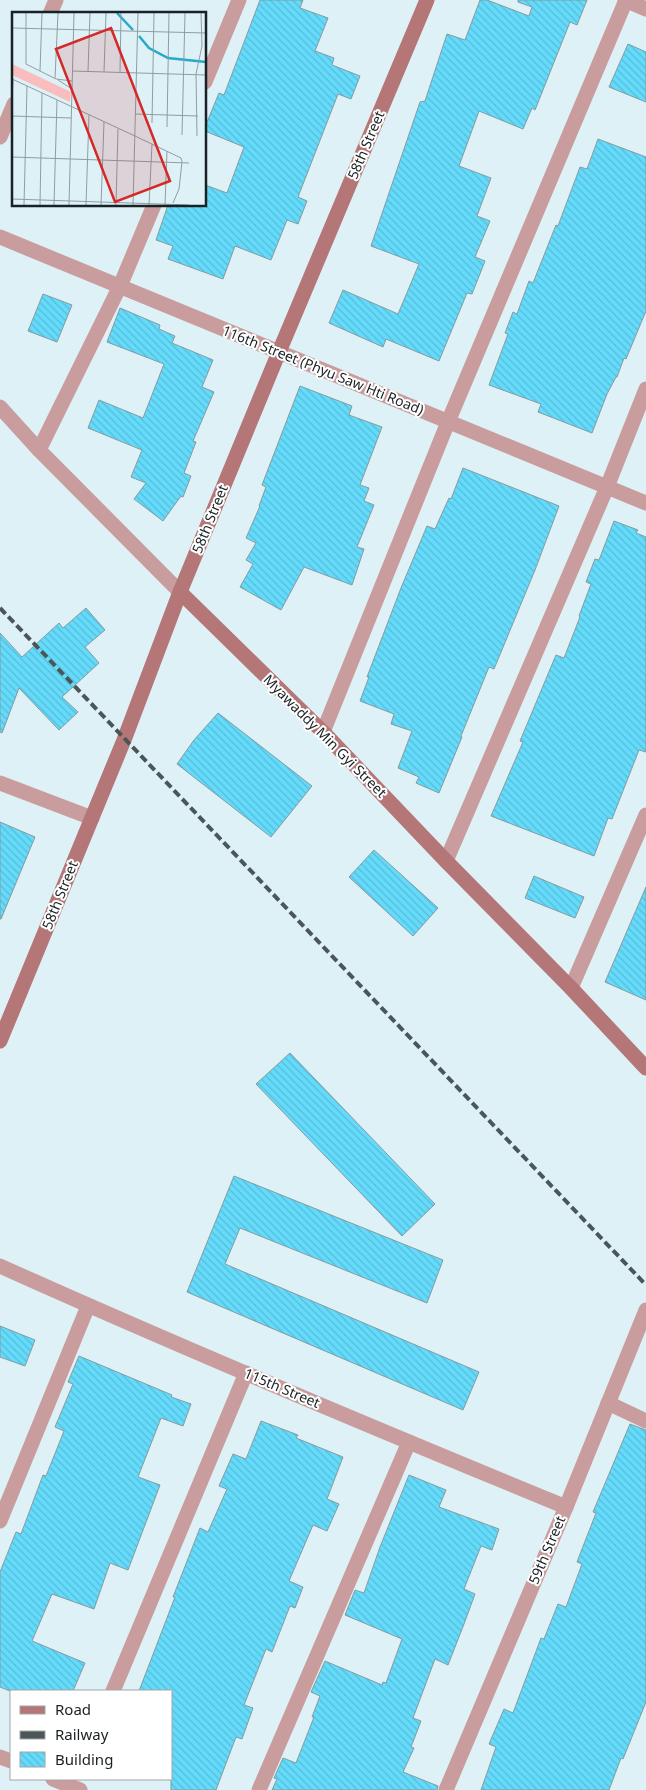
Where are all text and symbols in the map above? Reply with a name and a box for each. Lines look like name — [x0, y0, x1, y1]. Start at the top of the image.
inset map — [12, 12, 206, 206]
street label: 58th Street — [343, 108, 388, 182]
street label: 116th Street (Phyu Saw Hti Road) — [220, 320, 427, 419]
street label: 58th Street — [187, 482, 232, 556]
street label: Myawaddy Min Gyi Street — [260, 670, 391, 801]
street label: 58th Street — [37, 858, 82, 932]
street label: 115th Street — [241, 1363, 323, 1412]
street label: 59th Street — [524, 1513, 569, 1587]
legend — [10, 1690, 172, 1780]
text: Road — [55, 1699, 91, 1719]
text: Railway — [55, 1724, 109, 1744]
text: Building — [55, 1749, 113, 1769]

